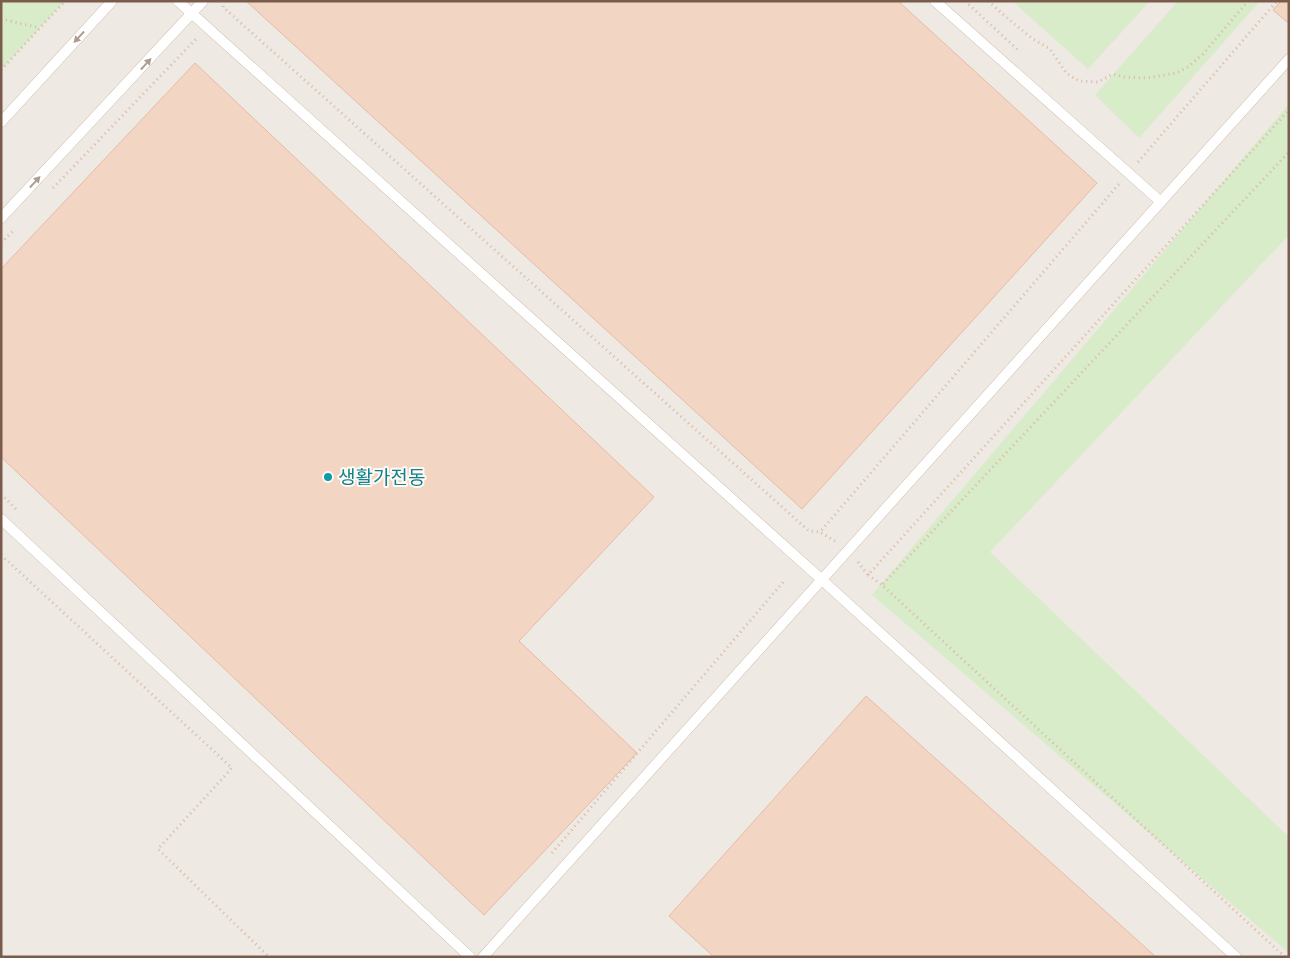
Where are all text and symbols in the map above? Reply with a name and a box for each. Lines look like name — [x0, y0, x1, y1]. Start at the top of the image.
one-way arrow — [73, 31, 85, 43]
one-way arrow — [140, 58, 152, 70]
one-way arrow — [29, 177, 41, 189]
place label: 생활가전동 — [338, 465, 425, 488]
marker: 생활가전동 — [322, 471, 334, 483]

